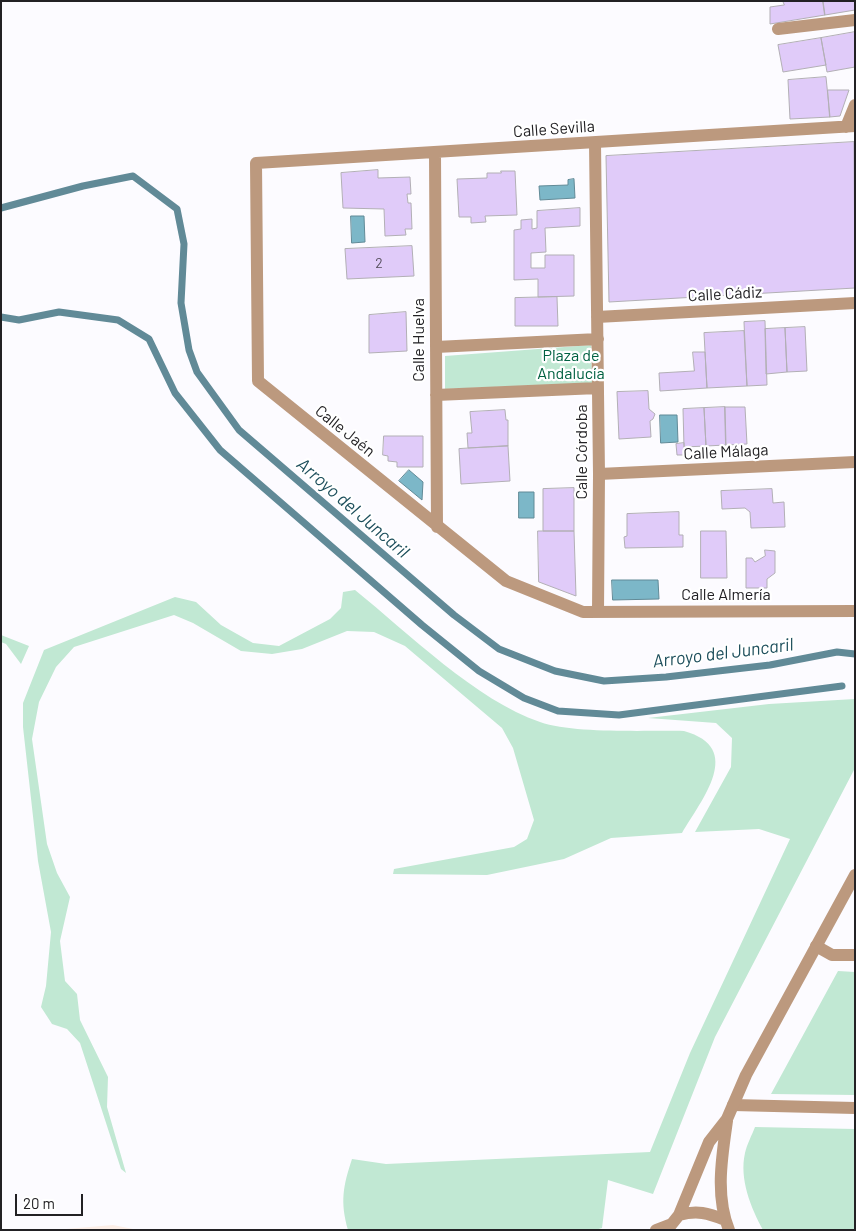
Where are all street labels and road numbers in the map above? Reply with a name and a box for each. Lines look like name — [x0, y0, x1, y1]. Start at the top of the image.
street label: Calle Sevilla — [513, 117, 595, 141]
street label: Calle Cádiz — [687, 282, 763, 306]
street label: Calle Huelva — [409, 298, 429, 382]
street label: Calle Jaén — [311, 401, 379, 461]
street label: Calle Córdoba — [572, 404, 592, 500]
street label: Calle Málaga — [683, 440, 769, 464]
street label: Calle Almería — [681, 585, 771, 605]

